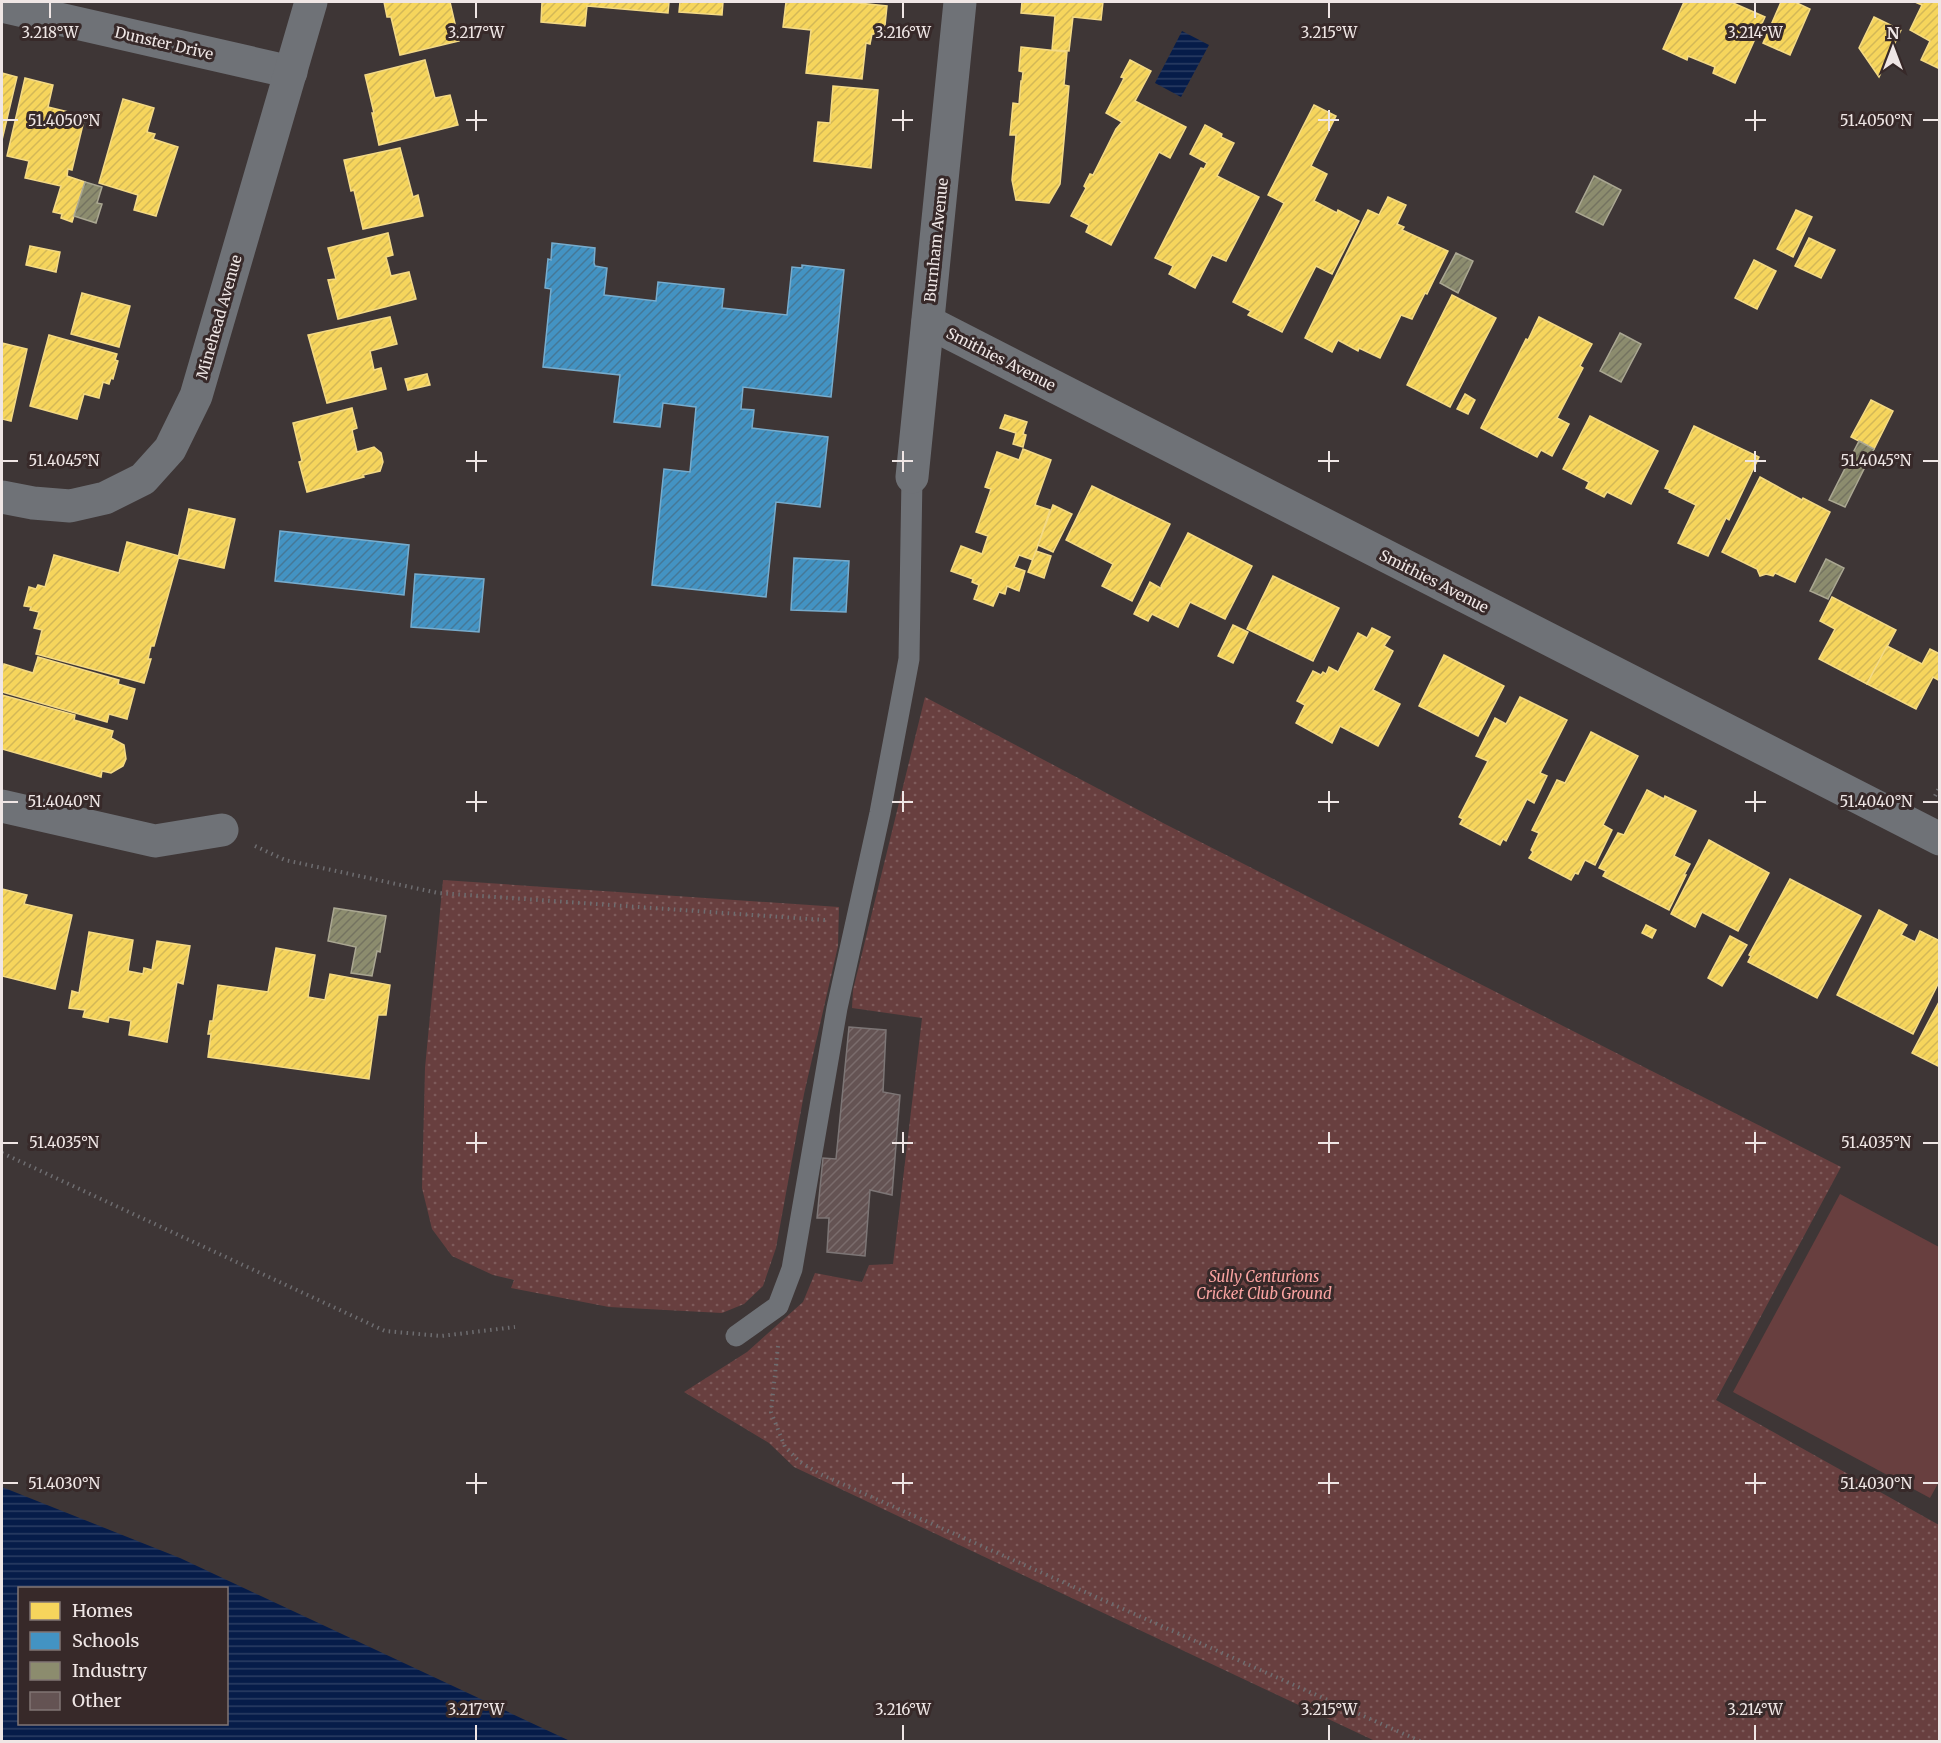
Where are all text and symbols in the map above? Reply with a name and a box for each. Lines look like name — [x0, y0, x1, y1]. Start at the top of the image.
north arrow — [1863, 18, 1923, 78]
street label: Dunster Drive — [113, 22, 215, 64]
text: 3.218°W — [21, 23, 80, 42]
text: 3.217°W — [448, 23, 505, 42]
text: 3.216°W — [875, 23, 932, 42]
text: 3.215°W — [1301, 23, 1358, 42]
text: 3.214°W — [1727, 23, 1784, 42]
text: N — [1887, 23, 1900, 43]
text: 51.4050°N — [28, 111, 101, 130]
text: 51.4050°N — [1840, 111, 1913, 130]
street label: Burnham Avenue — [920, 177, 952, 303]
street label: Minehead Avenue — [192, 253, 246, 381]
street label: Smithies Avenue — [943, 323, 1059, 395]
text: 51.4045°N — [29, 451, 100, 470]
text: 51.4045°N — [1841, 451, 1912, 470]
street label: Smithies Avenue — [1376, 545, 1492, 617]
text: 51.4040°N — [27, 792, 101, 811]
text: 51.4040°N — [1839, 792, 1913, 811]
text: 51.4035°N — [29, 1133, 99, 1152]
text: 51.4035°N — [1841, 1133, 1911, 1152]
park label: Sully Centurions Cricket Club Ground — [1196, 1267, 1332, 1303]
text: 51.4030°N — [28, 1474, 100, 1493]
text: 51.4030°N — [1840, 1474, 1912, 1493]
legend — [18, 1587, 228, 1725]
text: Homes — [72, 1599, 133, 1622]
text: Schools — [72, 1629, 140, 1652]
text: Industry — [72, 1659, 148, 1682]
text: Other — [72, 1689, 122, 1712]
text: 3.217°W — [448, 1700, 505, 1719]
text: 3.216°W — [875, 1700, 932, 1719]
text: 3.215°W — [1301, 1700, 1358, 1719]
text: 3.214°W — [1727, 1700, 1784, 1719]

